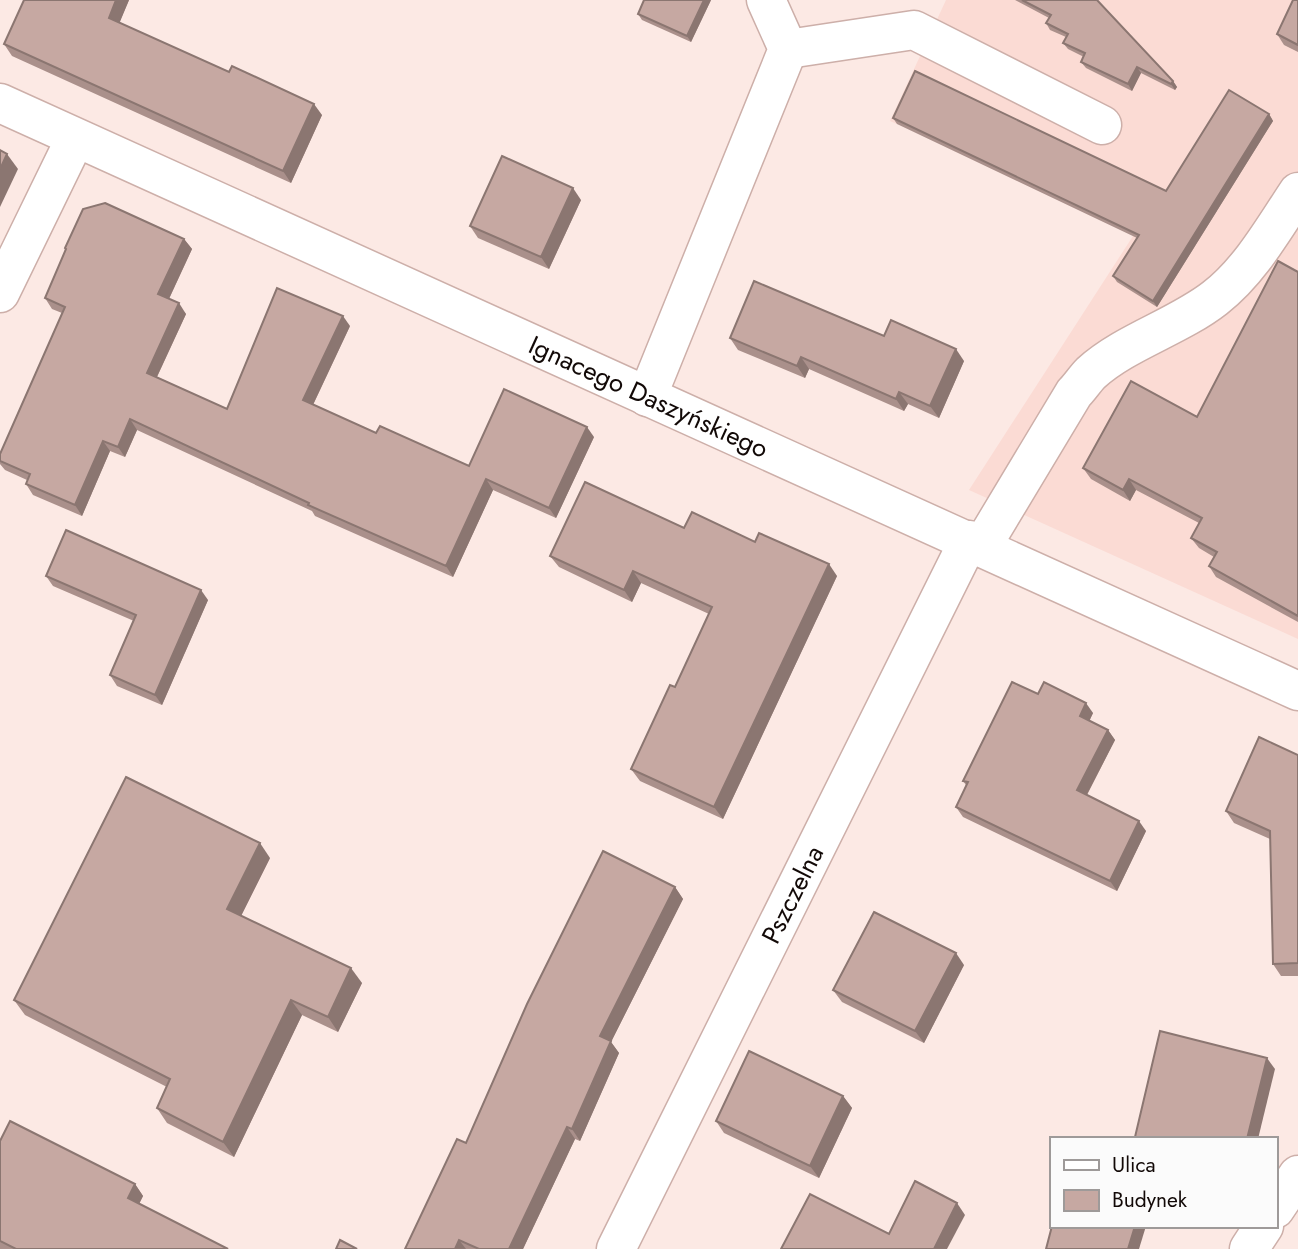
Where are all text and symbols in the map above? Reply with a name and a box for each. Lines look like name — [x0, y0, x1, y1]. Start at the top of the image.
street label: Ignacego Daszyńskiego — [523, 326, 775, 468]
street label: Pszczelna — [752, 839, 833, 950]
legend — [1050, 1137, 1277, 1228]
text: Ulica — [1112, 1150, 1156, 1180]
text: Budynek — [1112, 1185, 1188, 1215]

